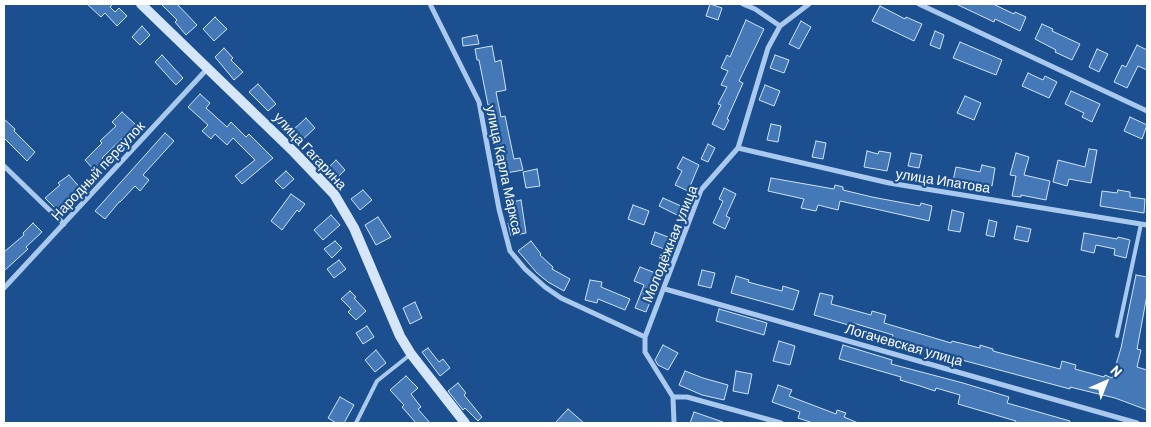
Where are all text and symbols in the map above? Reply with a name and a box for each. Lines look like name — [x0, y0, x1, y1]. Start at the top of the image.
street label: улица Карла Маркса — [482, 104, 526, 236]
street label: улица Гагарина — [270, 109, 350, 193]
street label: Народный переулок — [48, 118, 148, 224]
street label: улица Ипатова — [895, 165, 991, 197]
street label: Молодёжная улица — [639, 183, 701, 305]
street label: Логачевская улица — [843, 320, 965, 370]
north arrow — [1081, 357, 1131, 407]
text: N — [1108, 362, 1126, 380]

